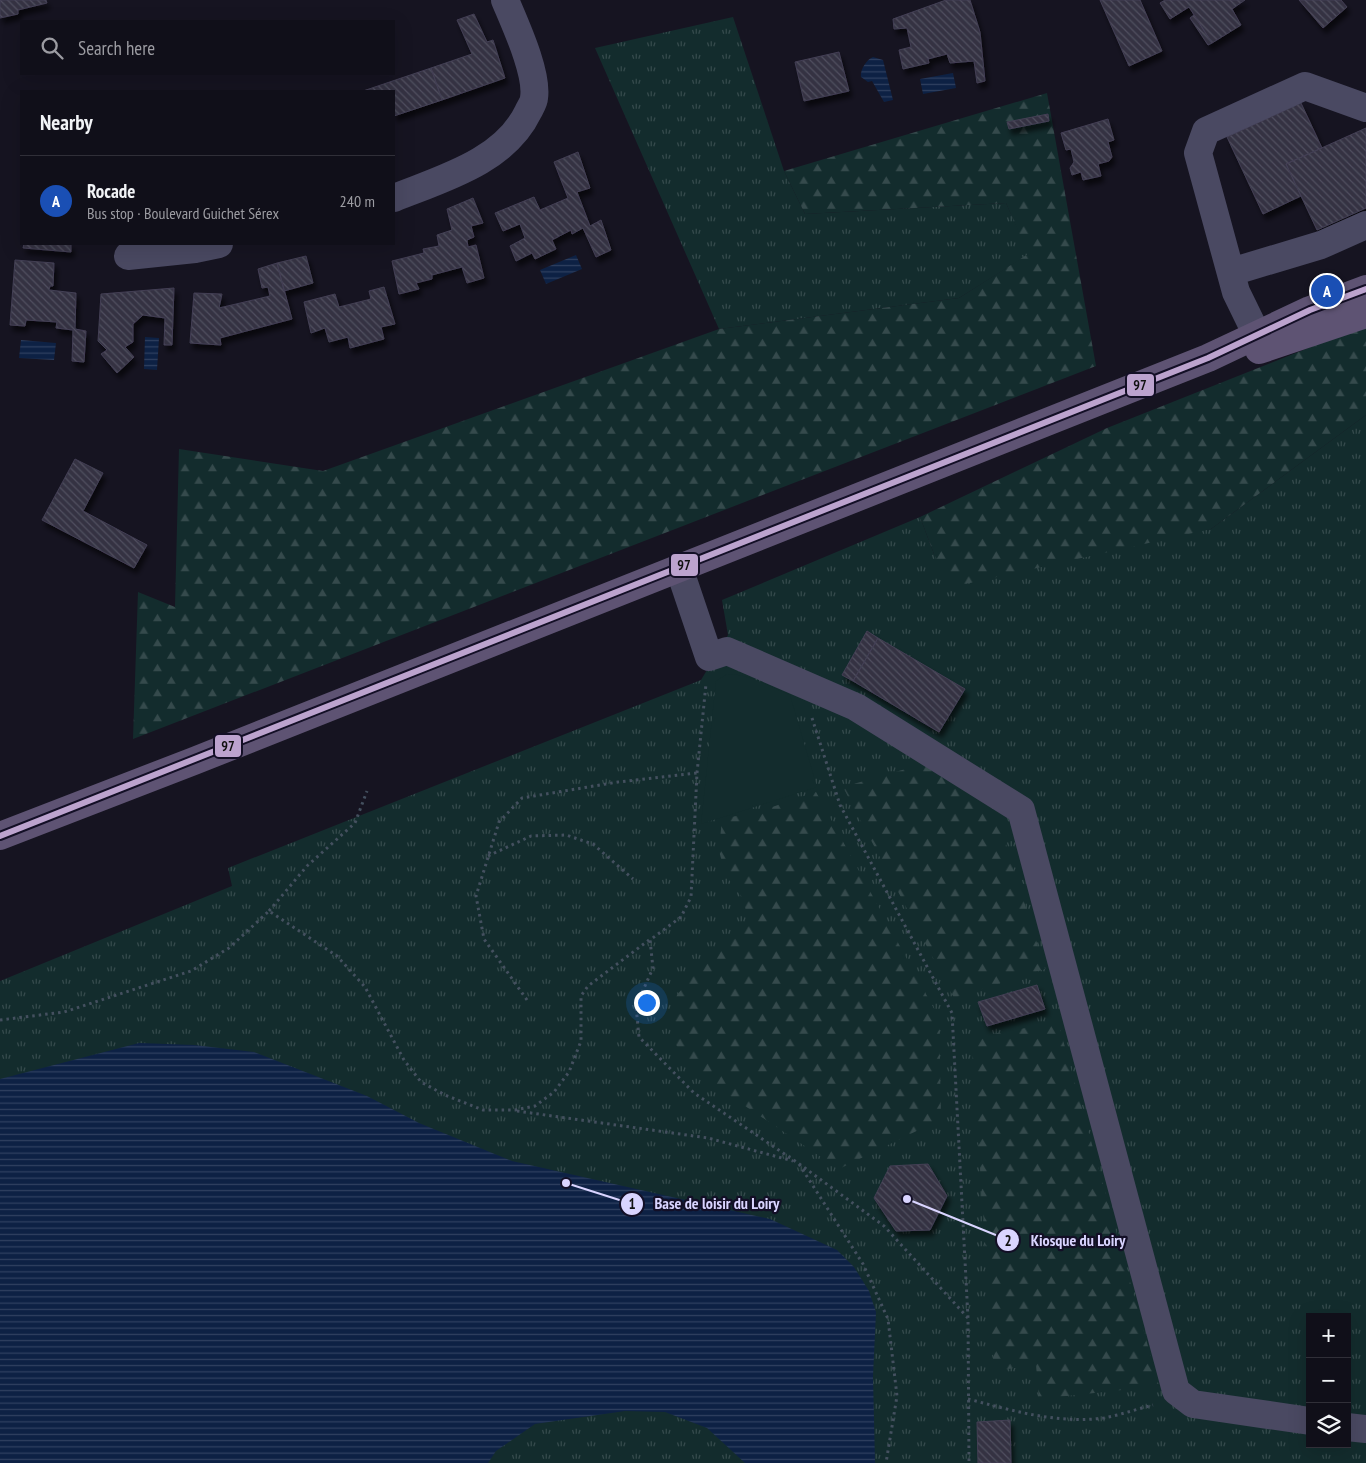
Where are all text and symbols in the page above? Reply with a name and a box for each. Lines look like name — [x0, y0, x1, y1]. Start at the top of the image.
search box — [20, 20, 395, 75]
icon: search — [38, 34, 66, 62]
text: Search here — [78, 36, 155, 60]
text: Nearby — [40, 109, 93, 136]
text: Rocade — [87, 179, 135, 203]
text: A — [52, 191, 60, 211]
text: 240 m — [340, 191, 375, 211]
text: Bus stop · Boulevard Guichet Sérex — [87, 203, 279, 223]
pin: A — [1311, 272, 1343, 310]
line badge: 97 — [1126, 373, 1155, 397]
text: 97 — [1133, 376, 1147, 394]
line badge: 97 — [670, 553, 699, 577]
text: 97 — [677, 556, 691, 574]
line badge: 97 — [214, 734, 242, 758]
text: 97 — [221, 737, 235, 755]
your location — [634, 990, 660, 1016]
callout: Base de loisir du Loiry — [619, 1188, 789, 1219]
text: Base de loisir du Loiry — [655, 1193, 780, 1213]
text: 1 — [628, 1194, 636, 1213]
callout: Kiosque du Loiry — [996, 1225, 1135, 1256]
text: Kiosque du Loiry — [1031, 1230, 1126, 1250]
text: 2 — [1004, 1231, 1012, 1250]
map controls — [1306, 1313, 1351, 1448]
button: + — [1306, 1313, 1351, 1358]
button: − — [1306, 1358, 1351, 1403]
button: layers — [1306, 1403, 1351, 1448]

